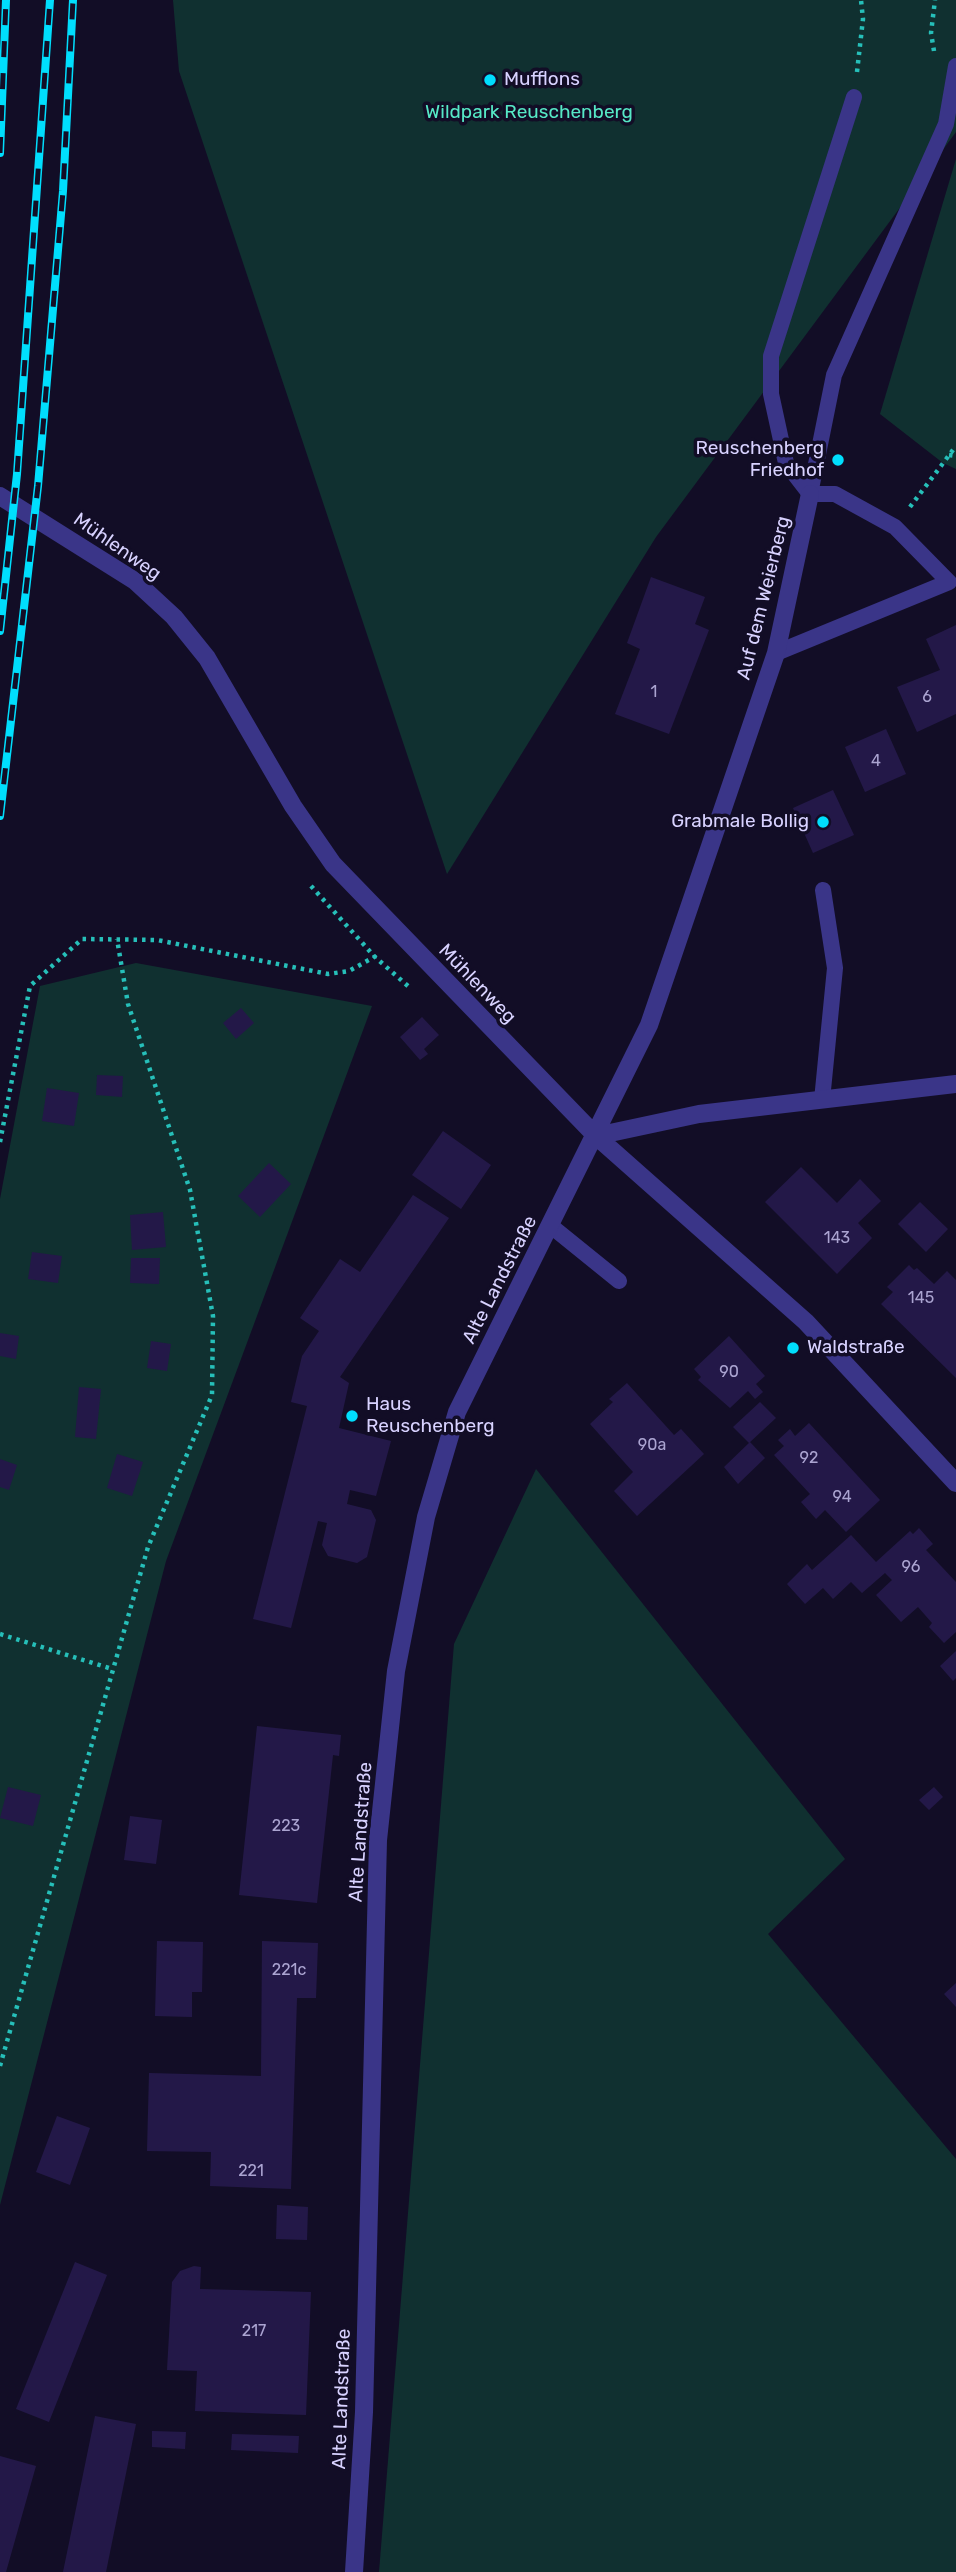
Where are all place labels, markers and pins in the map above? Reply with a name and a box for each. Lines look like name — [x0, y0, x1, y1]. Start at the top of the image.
place label: Mufflons — [504, 69, 580, 91]
marker: Mufflons — [482, 72, 498, 88]
place label: Reuschenberg Friedhof — [695, 438, 824, 482]
marker: Reuschenberg Friedhof — [830, 452, 846, 468]
place label: Grabmale Bollig — [671, 811, 809, 833]
marker: Grabmale Bollig — [815, 814, 831, 830]
place label: Waldstraße — [807, 1337, 905, 1359]
marker: Waldstraße — [785, 1340, 801, 1356]
place label: Haus Reuschenberg — [366, 1394, 495, 1438]
marker: Haus Reuschenberg — [344, 1408, 360, 1424]

